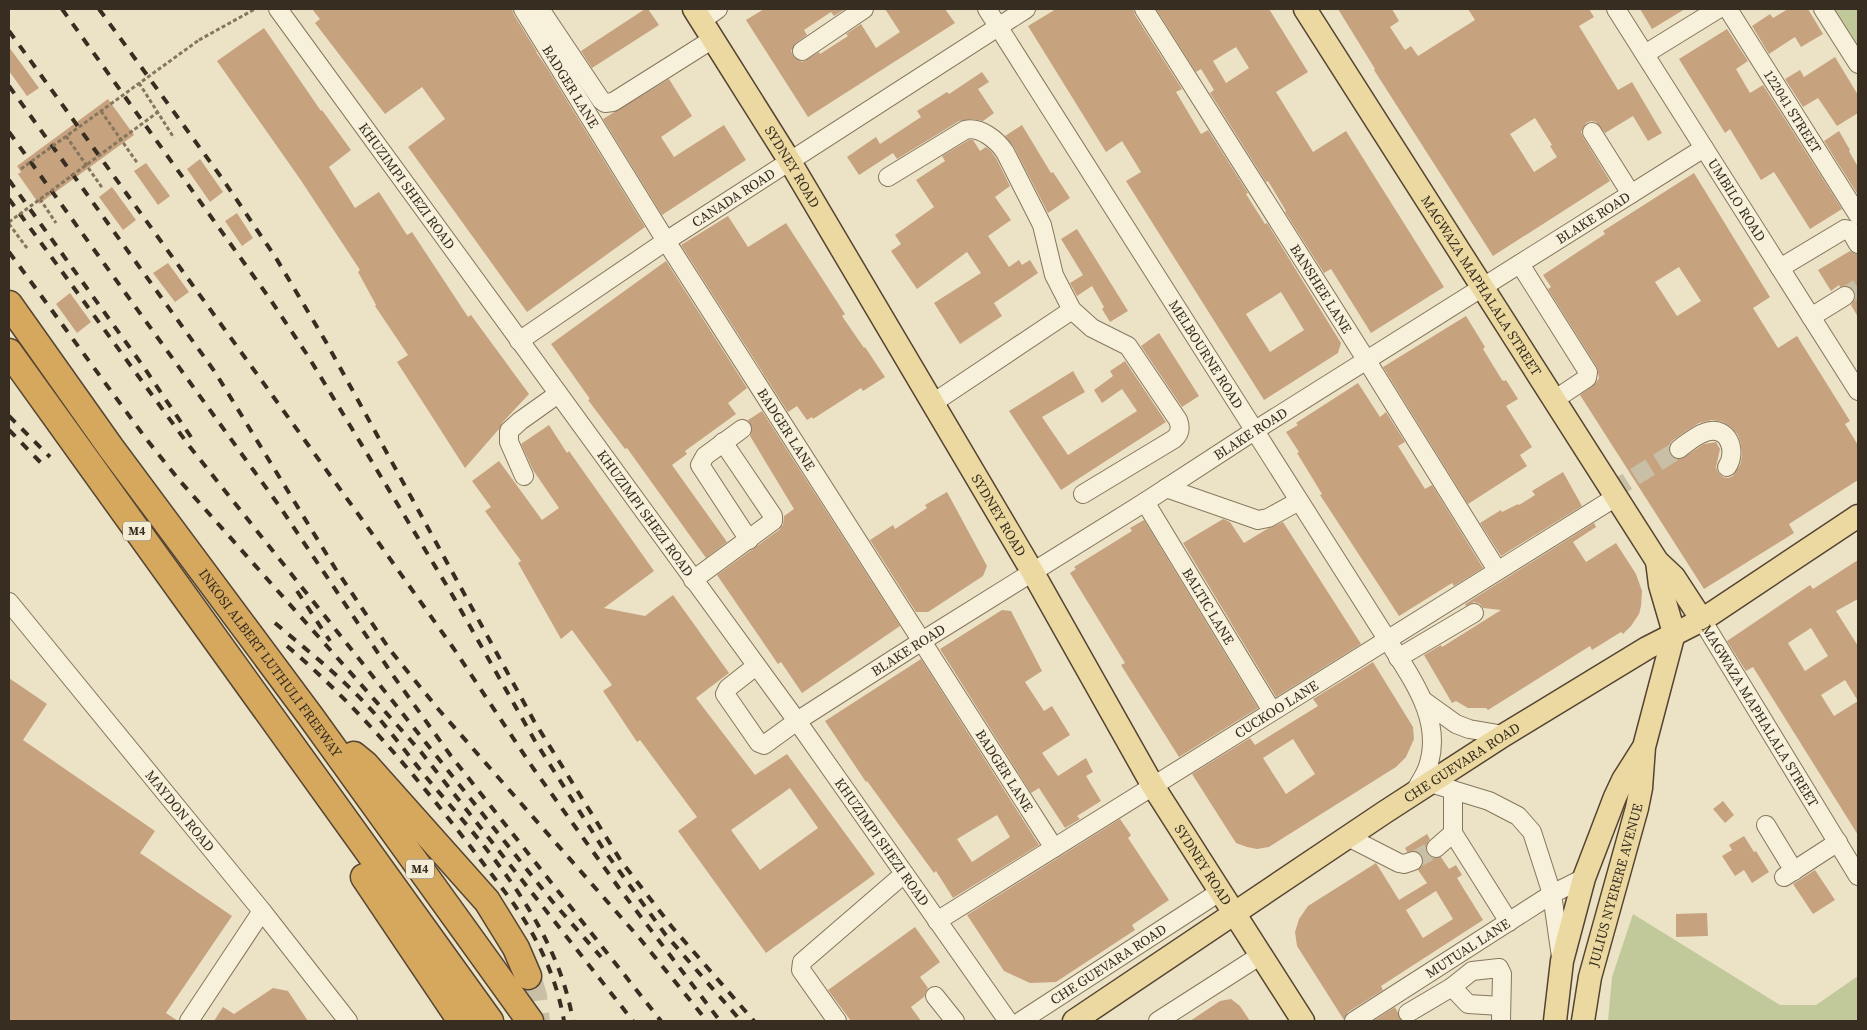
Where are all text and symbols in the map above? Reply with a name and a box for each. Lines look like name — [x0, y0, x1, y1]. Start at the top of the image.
street label: BADGER LANE — [538, 41, 604, 132]
street label: 122041 STREET — [1759, 66, 1827, 157]
street label: KHUZIMPI SHEZI ROAD — [354, 118, 460, 254]
street label: SYDNEY ROAD — [760, 122, 825, 212]
street label: UMBILO ROAD — [1703, 154, 1771, 245]
street label: CANADA ROAD — [688, 163, 779, 232]
street label: BLAKE ROAD — [1552, 187, 1634, 249]
street label: MAGWAZA MAPHALALA STREET — [1416, 191, 1547, 380]
street label: BANSHEE LANE — [1285, 240, 1357, 337]
street label: MELBOURNE ROAD — [1164, 296, 1248, 413]
street label: BADGER LANE — [753, 384, 820, 474]
street label: BLAKE ROAD — [1210, 402, 1291, 465]
street label: KHUZIMPI SHEZI ROAD — [593, 446, 699, 581]
street label: SYDNEY ROAD — [967, 470, 1031, 560]
road number: M4 — [123, 522, 151, 540]
street label: INKOSI ALBERT LUTHULI FREEWAY — [194, 564, 347, 761]
street label: BALTIC LANE — [1177, 564, 1239, 648]
street label: BLAKE ROAD — [867, 619, 949, 681]
street label: MAGWAZA MAPHALALA STREET — [1697, 621, 1824, 811]
street label: CUCKOO LANE — [1230, 675, 1322, 743]
street label: CHE GUEVARA ROAD — [1399, 718, 1524, 808]
street label: BADGER LANE — [971, 726, 1038, 816]
street label: MAYDON ROAD — [141, 766, 220, 856]
street label: KHUZIMPI SHEZI ROAD — [830, 774, 934, 910]
street label: JULIUS NYERERE AVENUE — [1583, 802, 1648, 970]
street label: SYDNEY ROAD — [1170, 820, 1237, 909]
road number: M4 — [406, 860, 434, 879]
street label: MUTUAL LANE — [1421, 914, 1514, 983]
street label: CHE GUEVARA ROAD — [1046, 919, 1170, 1010]

